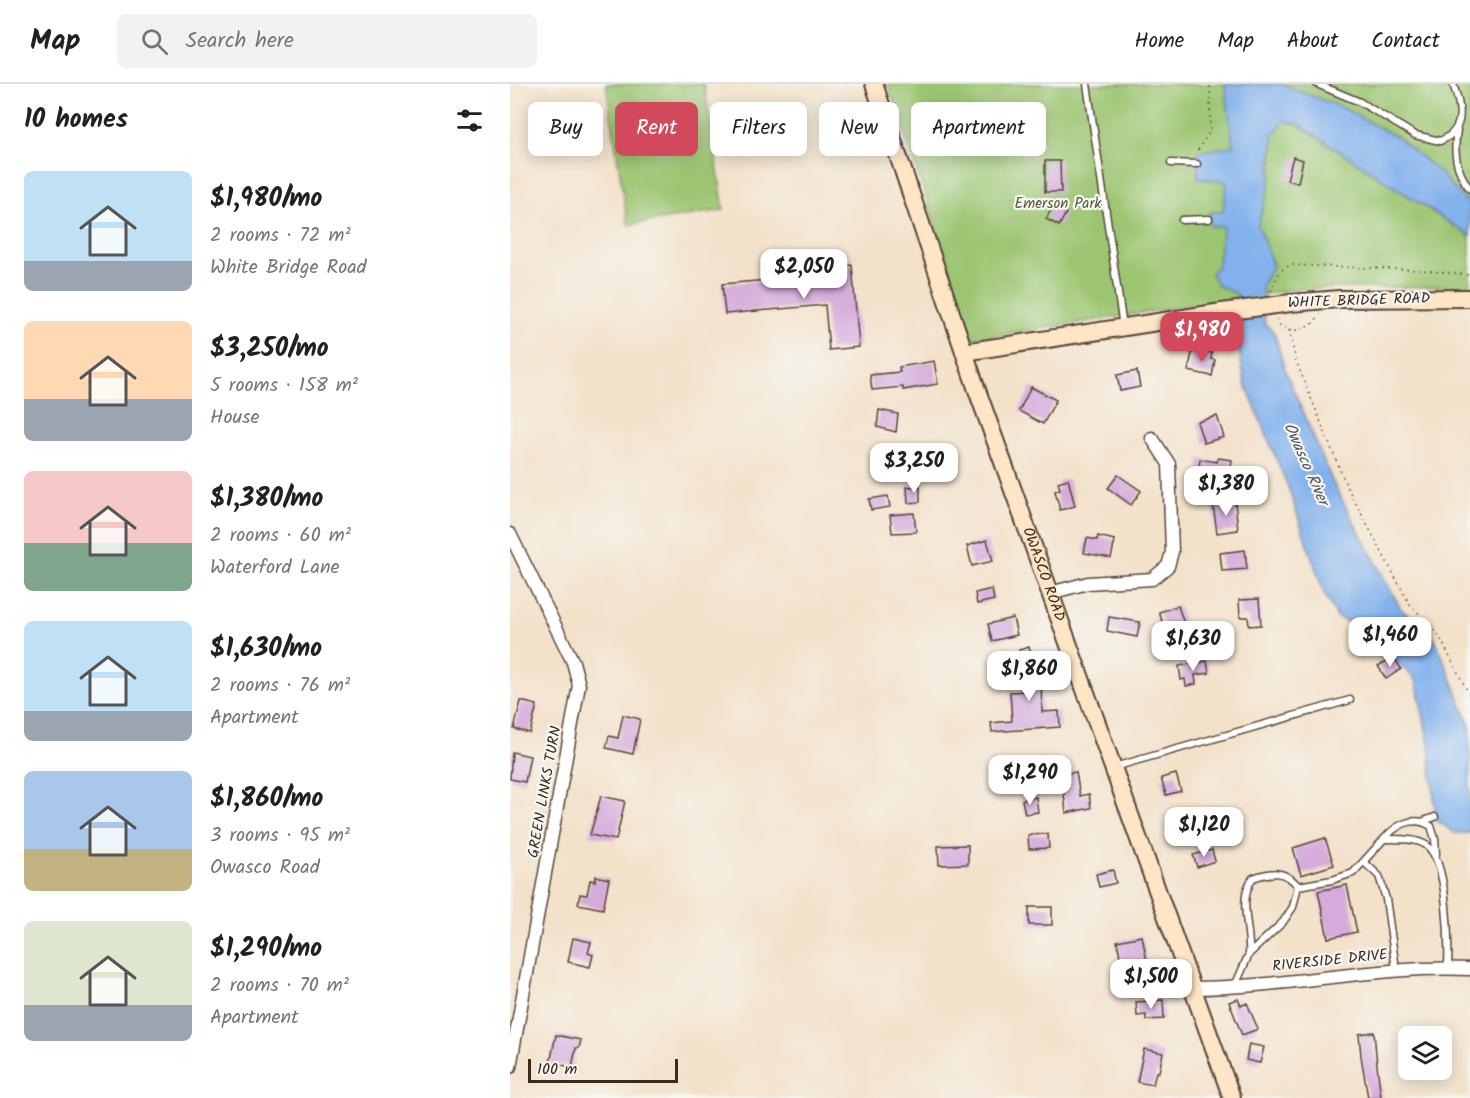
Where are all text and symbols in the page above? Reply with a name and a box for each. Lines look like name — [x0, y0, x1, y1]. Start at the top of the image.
search box — [117, 14, 537, 68]
text: Map — [30, 19, 81, 64]
text: Search here — [186, 24, 294, 59]
icon: search — [138, 25, 171, 58]
text: Home — [1135, 25, 1184, 58]
text: Map — [1217, 25, 1254, 58]
text: About — [1287, 25, 1338, 58]
text: Contact — [1371, 25, 1440, 58]
text: 10 homes — [24, 99, 128, 141]
chip: Buy — [528, 102, 603, 156]
chip: Rent — [615, 102, 698, 156]
chip: Filters — [710, 102, 807, 156]
chip: New — [819, 102, 899, 156]
chip: Apartment — [911, 102, 1046, 156]
icon: filters — [453, 104, 486, 137]
text: $1,980/mo — [210, 178, 322, 220]
park label: Emerson Park — [1015, 192, 1102, 216]
icon: home — [72, 195, 144, 267]
text: 2 rooms · 72 m² — [210, 220, 351, 252]
pin: $2,050 — [755, 249, 853, 300]
text: White Bridge Road — [210, 252, 367, 284]
text: $2,050 — [774, 252, 834, 284]
street label: WHITE BRIDGE ROAD — [1287, 287, 1431, 315]
pin: $1,980 — [1153, 312, 1251, 363]
text: $1,980 — [1174, 315, 1230, 347]
text: $3,250/mo — [210, 328, 329, 370]
icon: home — [72, 345, 144, 417]
text: 5 rooms · 158 m² — [210, 370, 358, 402]
text: House — [210, 402, 260, 434]
water label: Owasco River — [1277, 419, 1337, 513]
pin: $3,250 — [865, 443, 963, 494]
text: $3,250 — [884, 446, 944, 478]
pin: $1,380 — [1177, 466, 1275, 517]
text: $1,380 — [1198, 469, 1254, 501]
text: $1,380/mo — [210, 478, 323, 520]
icon: home — [72, 495, 144, 567]
text: 2 rooms · 60 m² — [210, 520, 351, 552]
street label: OWASCO ROAD — [1015, 524, 1072, 625]
text: Waterford Lane — [210, 552, 340, 584]
pin: $1,460 — [1341, 617, 1439, 668]
text: $1,460 — [1362, 620, 1418, 652]
pin: $1,630 — [1144, 621, 1242, 672]
text: $1,630 — [1165, 624, 1221, 656]
text: $1,630/mo — [210, 628, 322, 670]
icon: home — [72, 645, 144, 717]
pin: $1,860 — [980, 651, 1078, 702]
text: $1,860 — [1001, 654, 1057, 686]
text: 2 rooms · 76 m² — [210, 670, 350, 702]
text: Apartment — [210, 702, 299, 734]
street label: GREEN LINKS TURN — [522, 724, 568, 860]
pin: $1,290 — [981, 755, 1079, 806]
text: $1,290 — [1002, 758, 1058, 790]
text: $1,860/mo — [210, 778, 323, 820]
icon: home — [72, 795, 144, 867]
pin: $1,120 — [1155, 807, 1253, 858]
text: $1,120 — [1178, 810, 1230, 842]
text: 3 rooms · 95 m² — [210, 820, 350, 852]
text: Owasco Road — [210, 852, 320, 884]
text: $1,290/mo — [210, 928, 322, 970]
street label: RIVERSIDE DRIVE — [1271, 943, 1390, 979]
icon: home — [72, 945, 144, 1017]
pin: $1,500 — [1102, 959, 1200, 1010]
text: $1,500 — [1124, 962, 1178, 994]
text: 2 rooms · 70 m² — [210, 970, 349, 1002]
text: Apartment — [210, 1002, 299, 1034]
map controls — [1398, 1026, 1452, 1080]
button: layers — [1398, 1026, 1452, 1080]
scale bar — [528, 1056, 678, 1084]
text: 100 m — [537, 1057, 577, 1082]

